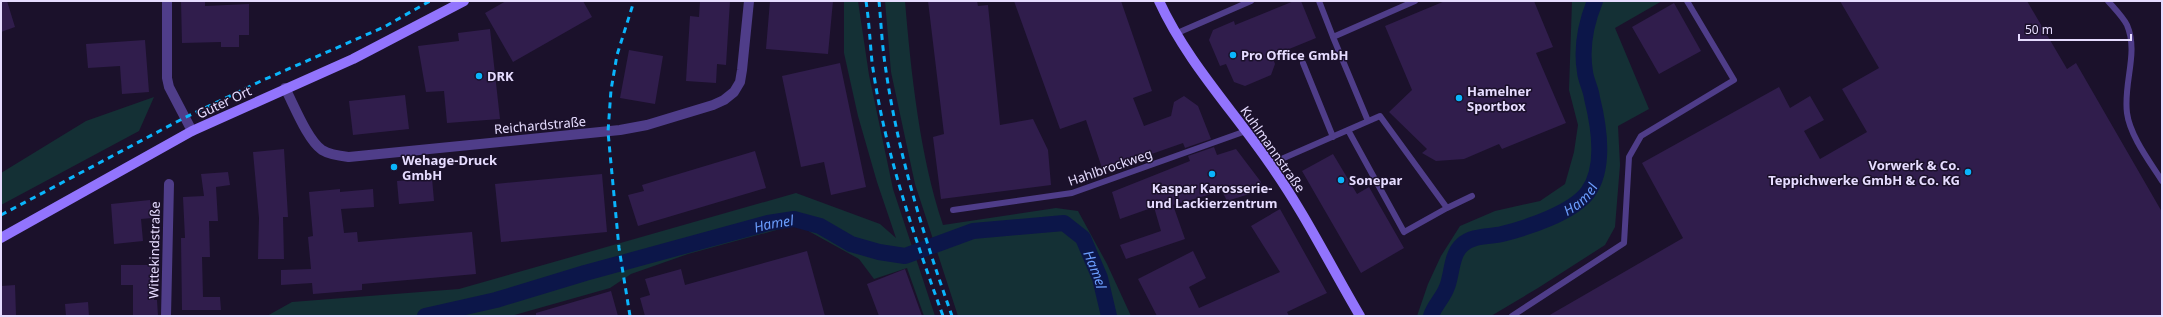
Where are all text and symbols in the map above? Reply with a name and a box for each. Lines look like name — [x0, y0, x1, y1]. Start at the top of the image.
scale bar — [2019, 16, 2131, 42]
text: 50 m — [2025, 21, 2053, 38]
place label: Pro Office GmbH — [1241, 46, 1348, 64]
marker: Pro Office GmbH — [1228, 50, 1238, 60]
place label: DRK — [487, 67, 514, 85]
marker: DRK — [474, 71, 484, 81]
street label: Guter Ort — [194, 81, 255, 123]
place label: Hamelner Sportbox — [1467, 82, 1531, 115]
marker: Hamelner Sportbox — [1454, 93, 1464, 103]
street label: Kuhlmannstraße — [1236, 102, 1310, 196]
street label: Reichardstraße — [493, 112, 587, 138]
street label: Hahlbrockweg — [1065, 144, 1155, 190]
place label: Wehage-Druck GmbH — [402, 151, 498, 184]
place label: Vorwerk & Co. Teppichwerke GmbH & Co. KG — [1768, 156, 1960, 189]
marker: Wehage-Druck GmbH — [389, 162, 399, 172]
marker: Vorwerk & Co. Teppichwerke GmbH & Co. KG — [1963, 167, 1973, 177]
marker: Kaspar Karosserie- und Lackierzentrum — [1207, 169, 1217, 179]
place label: Sonepar — [1349, 171, 1403, 189]
marker: Sonepar — [1336, 175, 1346, 185]
place label: Kaspar Karosserie- und Lackierzentrum — [1147, 179, 1277, 212]
water label: Hamel — [1559, 179, 1601, 219]
street label: Wittekindstraße — [144, 201, 164, 299]
water label: Hamel — [751, 210, 795, 236]
water label: Hamel — [1080, 247, 1112, 291]

